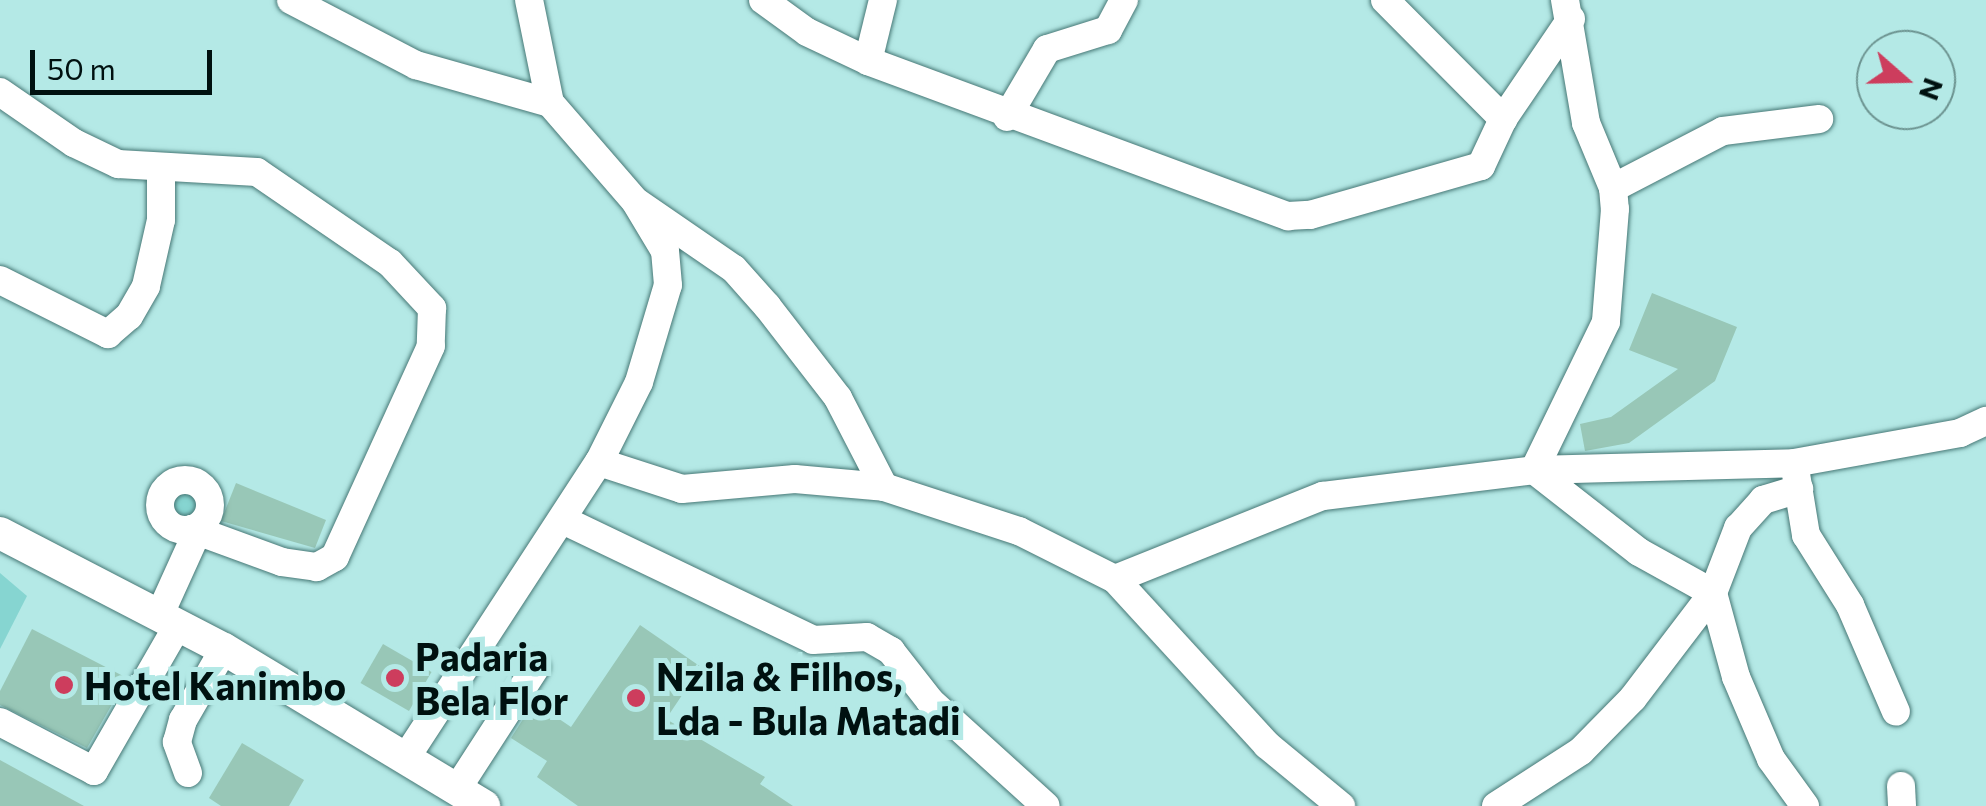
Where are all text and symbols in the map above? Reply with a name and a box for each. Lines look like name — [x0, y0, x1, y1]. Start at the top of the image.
scale bar — [35, 30, 218, 92]
north arrow — [1856, 30, 1956, 130]
text: 50 m — [47, 49, 116, 86]
text: N — [1913, 74, 1952, 105]
place label: Padaria Bela Flor — [415, 633, 568, 722]
place label: Nzila & Filhos, Lda - Bula Matadi — [656, 653, 961, 742]
place label: Hotel Kanimbo — [84, 662, 346, 708]
marker: Padaria Bela Flor — [384, 667, 406, 689]
marker: Hotel Kanimbo — [53, 674, 75, 696]
marker: Nzila & Filhos, Lda - Bula Matadi — [625, 687, 647, 709]

